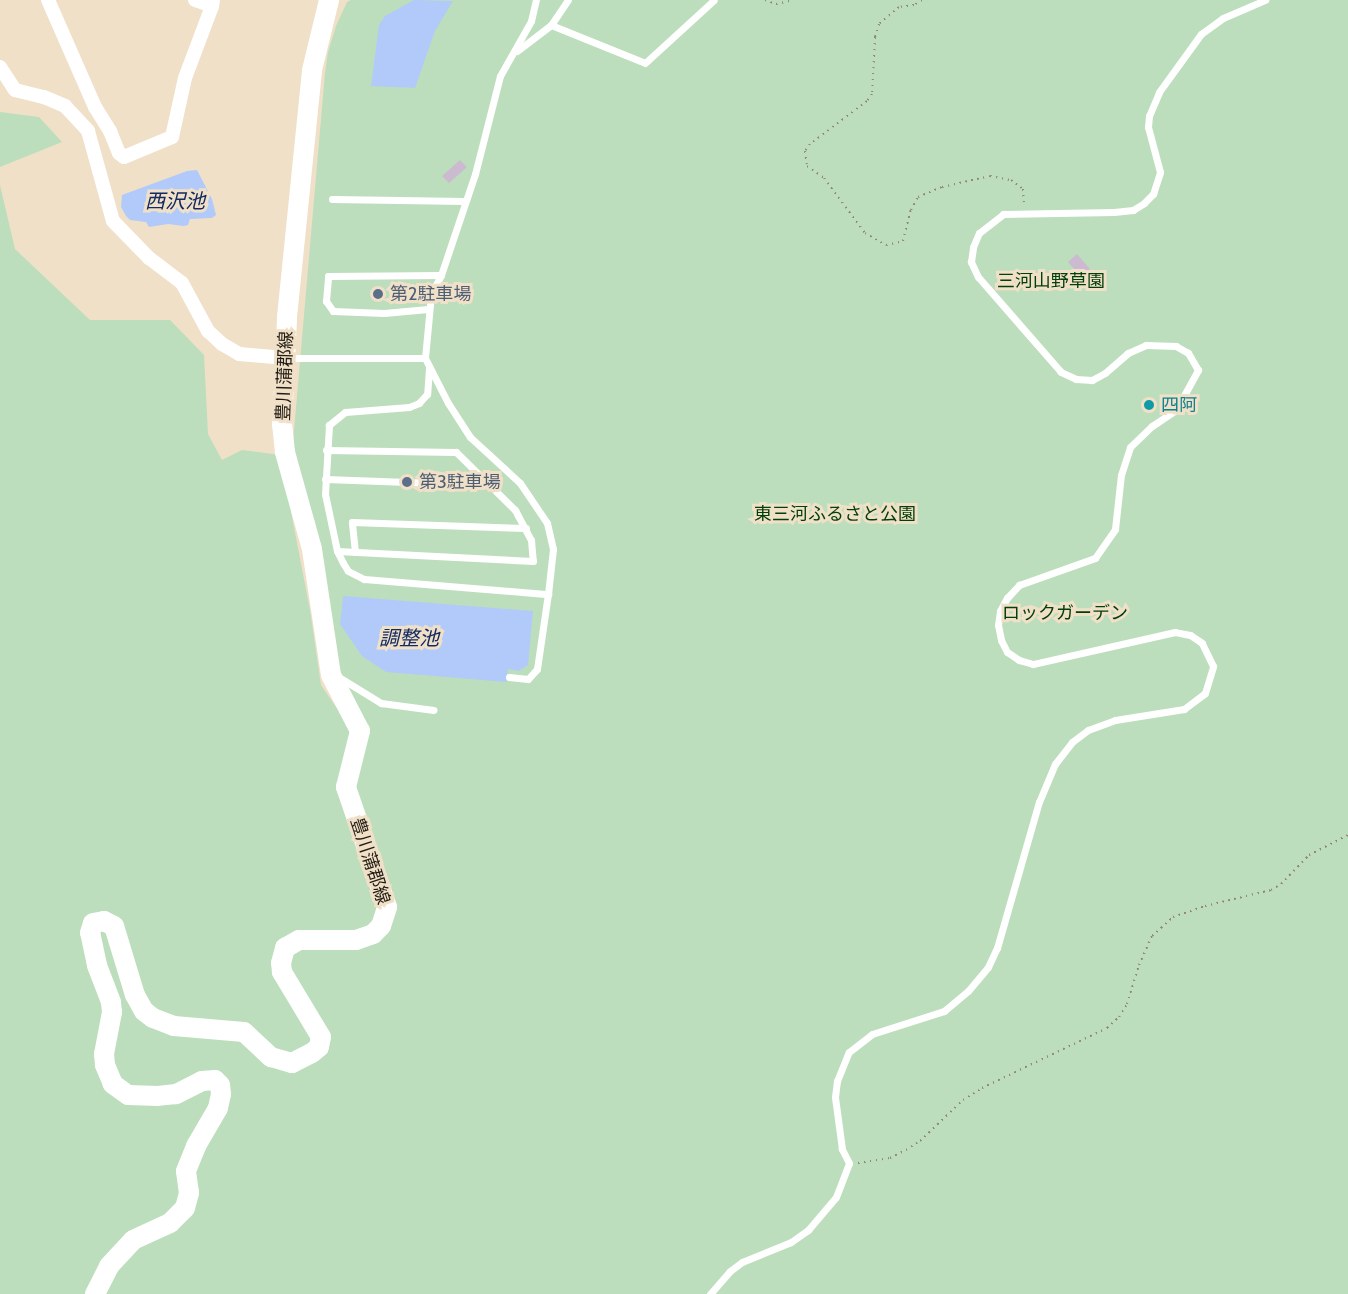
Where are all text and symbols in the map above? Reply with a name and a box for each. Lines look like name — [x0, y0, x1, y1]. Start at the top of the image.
water label: 西沢池 — [145, 189, 205, 213]
park label: 三河山野草園 — [997, 270, 1105, 292]
place label: 第2駐車場 — [390, 283, 471, 305]
marker: 第2駐車場 — [371, 287, 385, 301]
street label: 豊川蒲郡線 — [273, 331, 297, 421]
place label: 四阿 — [1161, 394, 1197, 416]
marker: 四阿 — [1142, 398, 1156, 412]
place label: 第3駐車場 — [419, 471, 501, 493]
marker: 第3駐車場 — [400, 475, 414, 489]
park label: 東三河ふるさと公園 — [754, 503, 916, 525]
park label: ロックガーデン — [1002, 602, 1128, 624]
water label: 調整池 — [379, 626, 439, 650]
street label: 豊川蒲郡線 — [346, 815, 394, 907]

